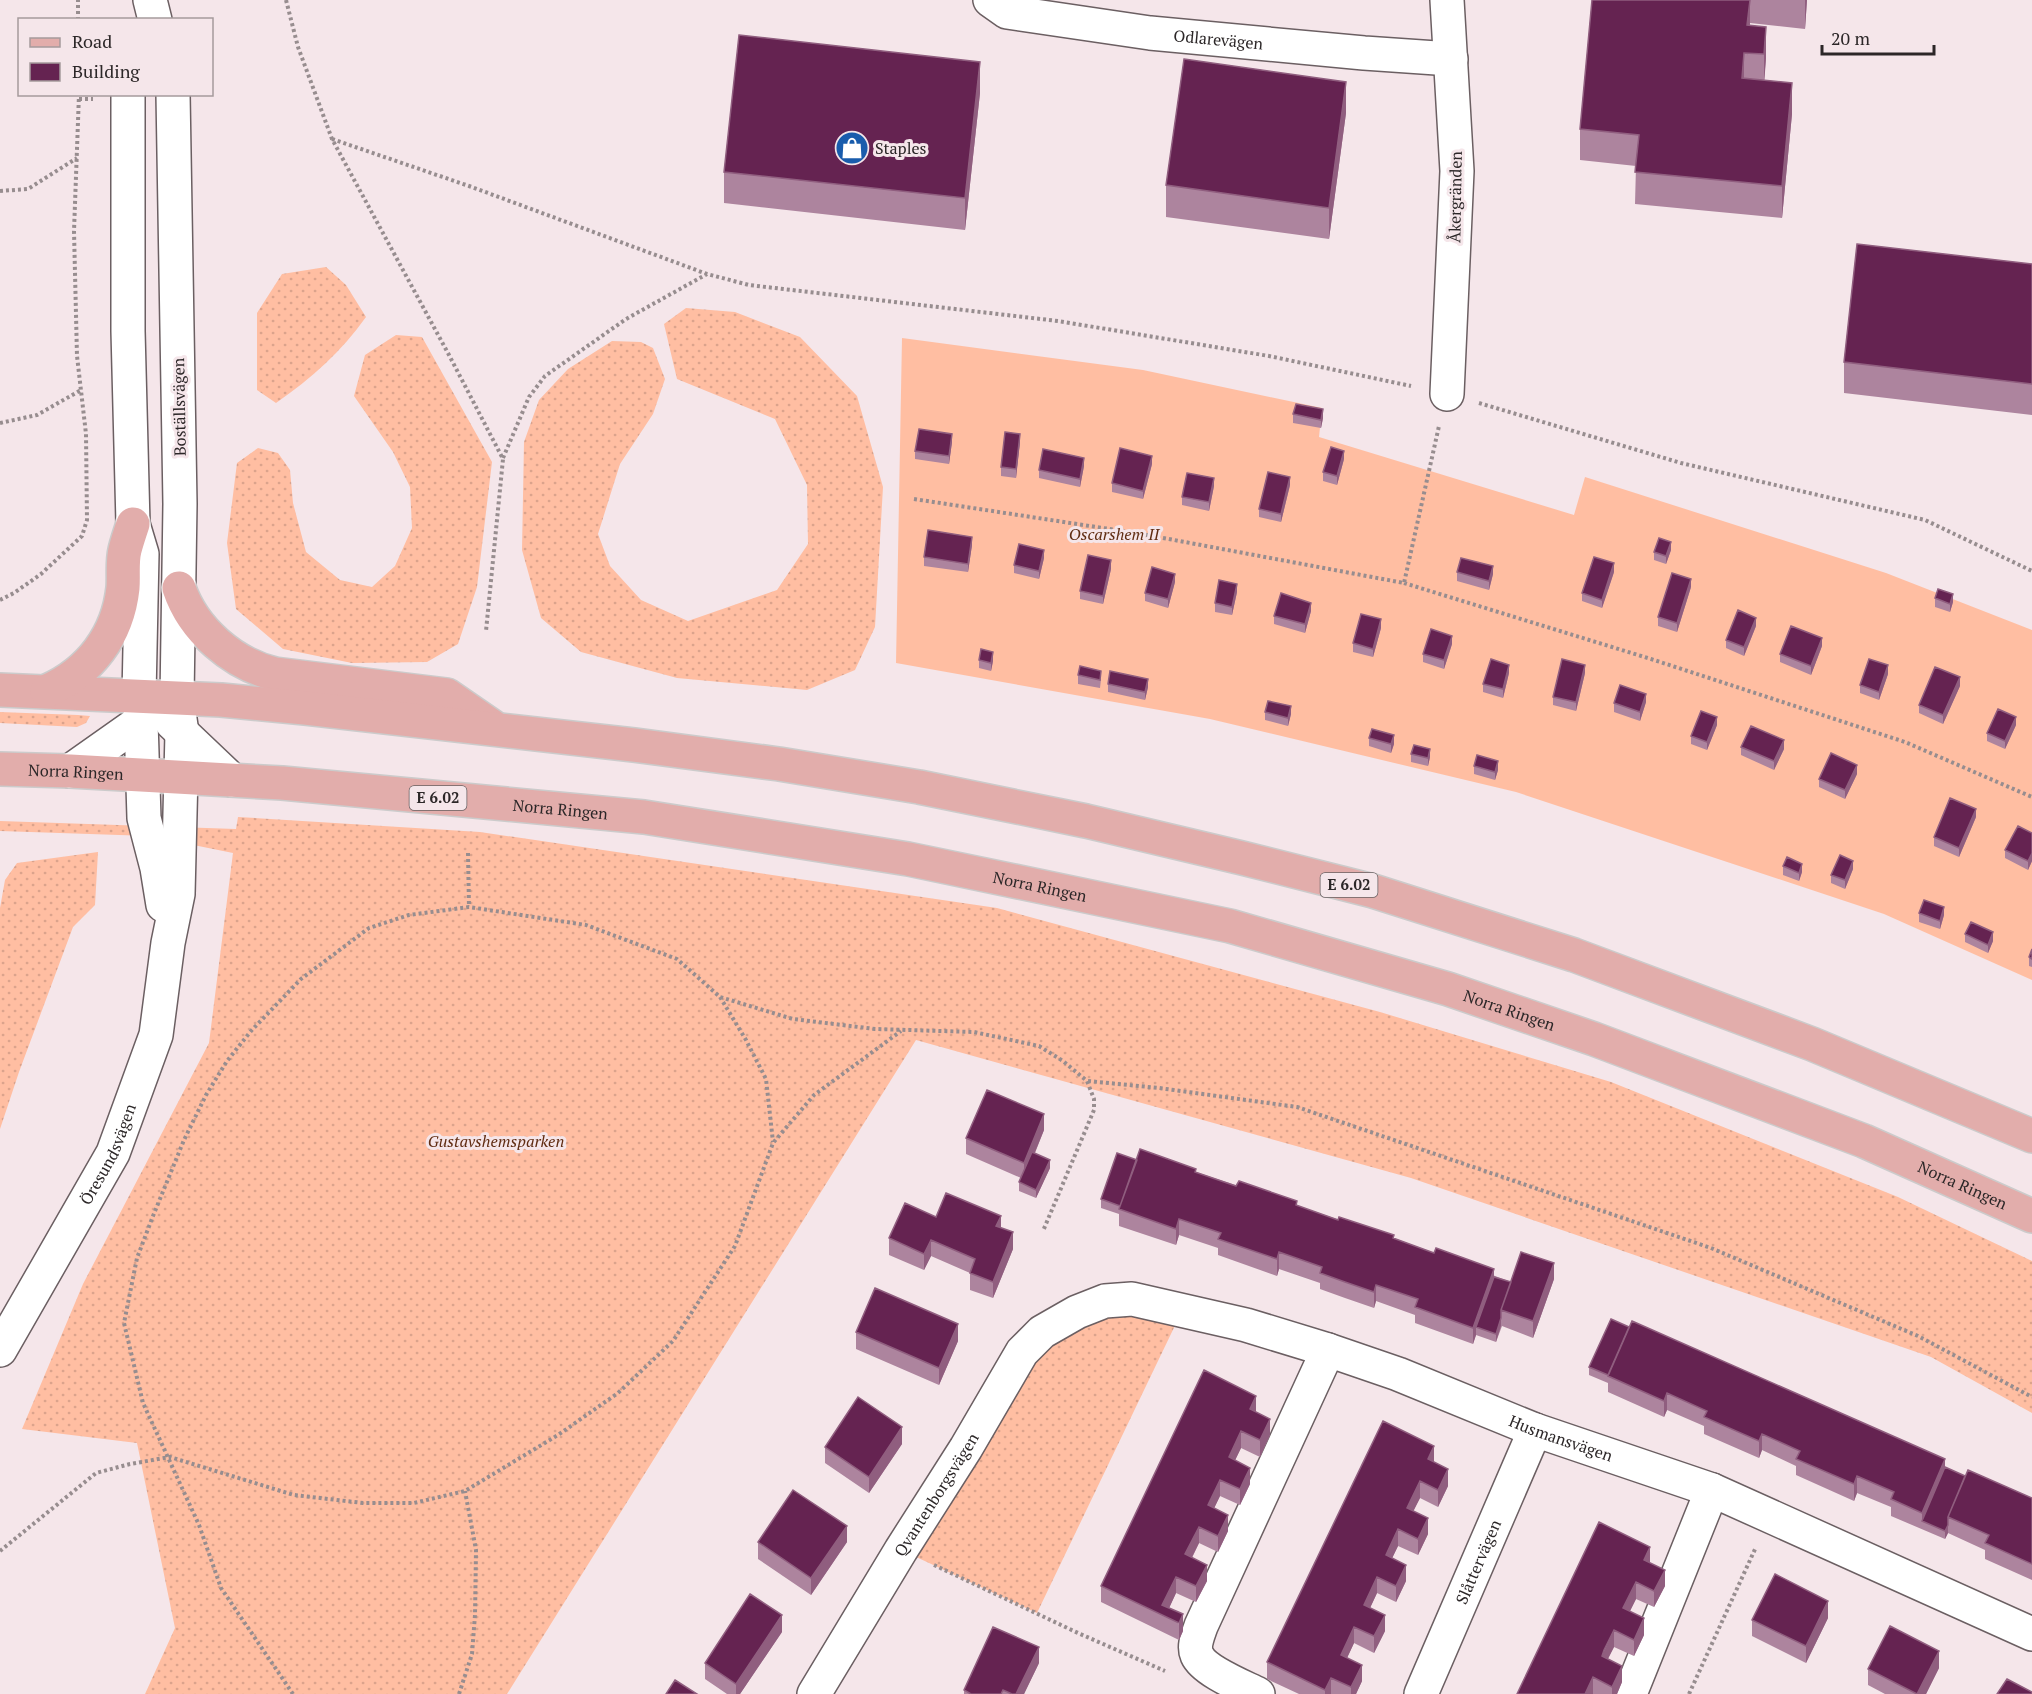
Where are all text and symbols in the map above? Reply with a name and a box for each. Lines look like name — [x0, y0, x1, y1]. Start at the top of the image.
legend — [18, 18, 213, 96]
scale bar — [1822, 18, 1934, 56]
street label: Odlarevägen — [1173, 24, 1265, 55]
text: 20 m — [1831, 26, 1871, 50]
text: Road — [72, 29, 112, 53]
text: Building — [72, 59, 140, 83]
shop icon: Staples — [834, 130, 870, 166]
place label: Staples — [875, 137, 927, 159]
street label: Åkergränden — [1443, 150, 1467, 243]
street label: Boställsvägen — [167, 357, 191, 456]
park label: Oscarshem II — [1069, 523, 1161, 545]
street label: Norra Ringen — [28, 759, 125, 785]
road number: E 6.02 — [410, 786, 466, 810]
street label: Norra Ringen — [512, 794, 609, 825]
street label: Norra Ringen — [991, 866, 1089, 907]
road number: E 6.02 — [1320, 873, 1378, 897]
street label: Norra Ringen — [1461, 984, 1559, 1036]
street label: Öresundsvägen — [75, 1100, 141, 1209]
park label: Gustavshemsparken — [428, 1130, 564, 1152]
street label: Norra Ringen — [1915, 1156, 2011, 1215]
street label: Husmansvägen — [1506, 1410, 1616, 1467]
street label: Qvantenborgsvägen — [889, 1428, 984, 1561]
street label: Slåttervägen — [1450, 1516, 1506, 1608]

